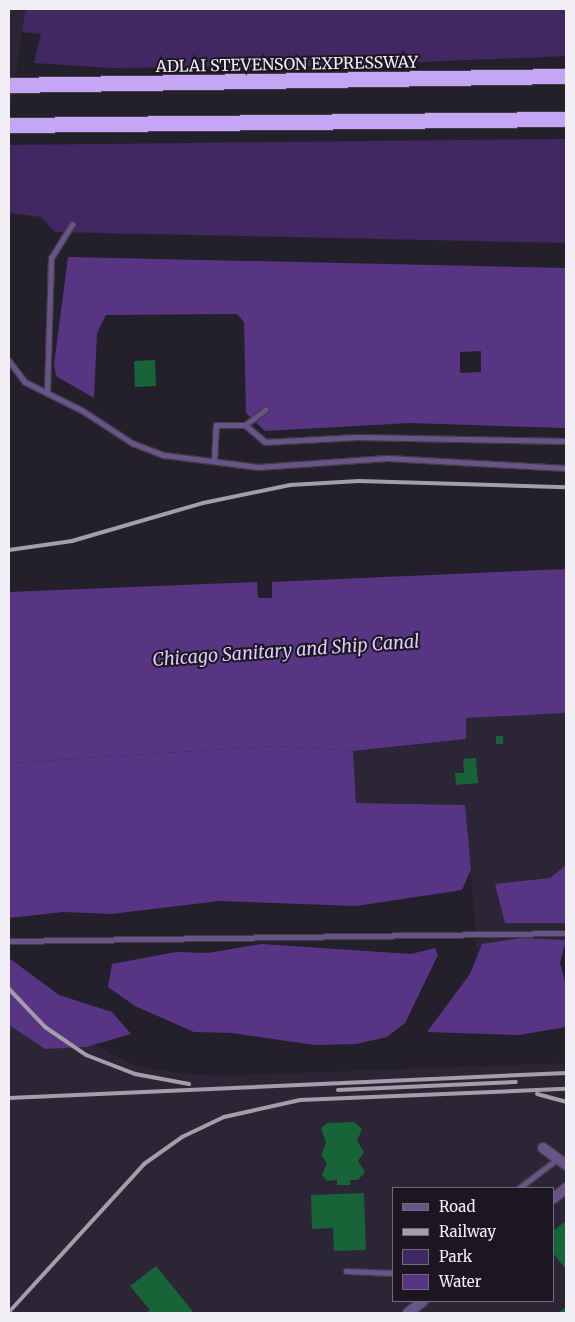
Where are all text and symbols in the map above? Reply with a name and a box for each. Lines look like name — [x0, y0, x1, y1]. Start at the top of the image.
street label: ADLAI STEVENSON EXPRESSWAY — [156, 52, 418, 76]
water label: Chicago Sanitary and Ship Canal — [152, 631, 420, 671]
legend — [392, 1187, 555, 1302]
text: Road — [439, 1197, 475, 1216]
text: Railway — [439, 1222, 496, 1241]
text: Park — [439, 1247, 472, 1266]
text: Water — [439, 1272, 481, 1291]

